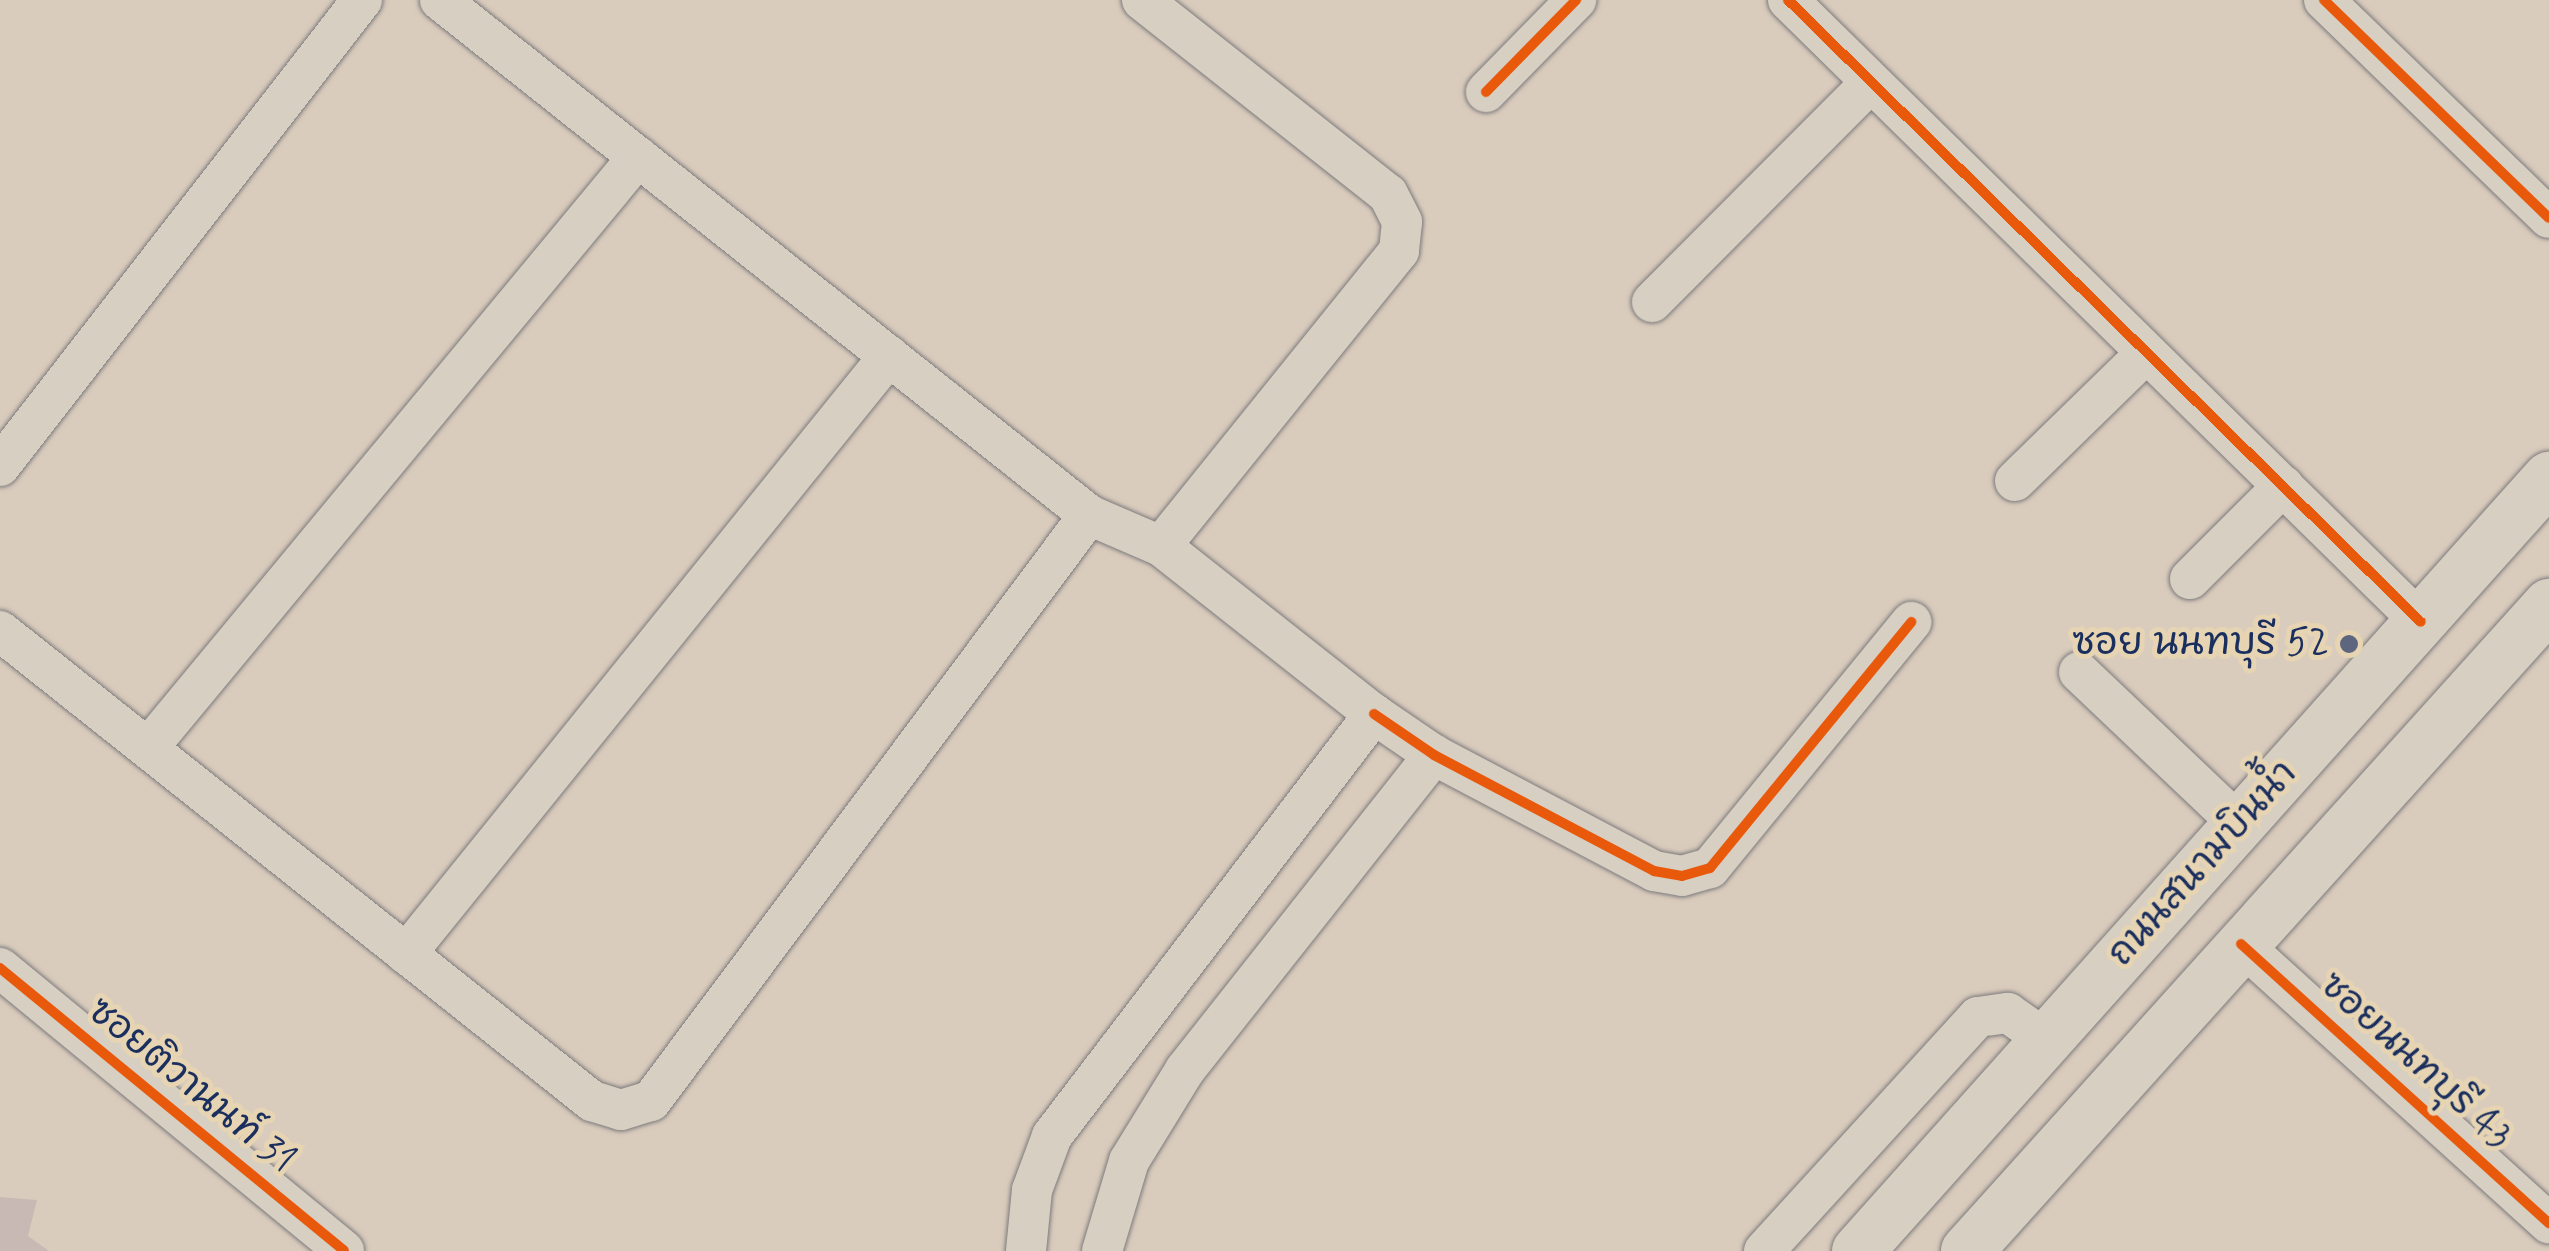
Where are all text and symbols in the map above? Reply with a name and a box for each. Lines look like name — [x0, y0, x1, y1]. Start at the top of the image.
place label: ซอย นนทบุรี 52 — [2072, 621, 2329, 667]
marker: ซอย นนทบุรี 52 — [2338, 633, 2360, 655]
street label: ถนนสนามบินน้ำ — [2099, 752, 2307, 976]
street label: ซอยนนทบุรี 43 — [2310, 963, 2520, 1159]
street label: ซอยติวานนท์ 31 — [78, 989, 304, 1183]

